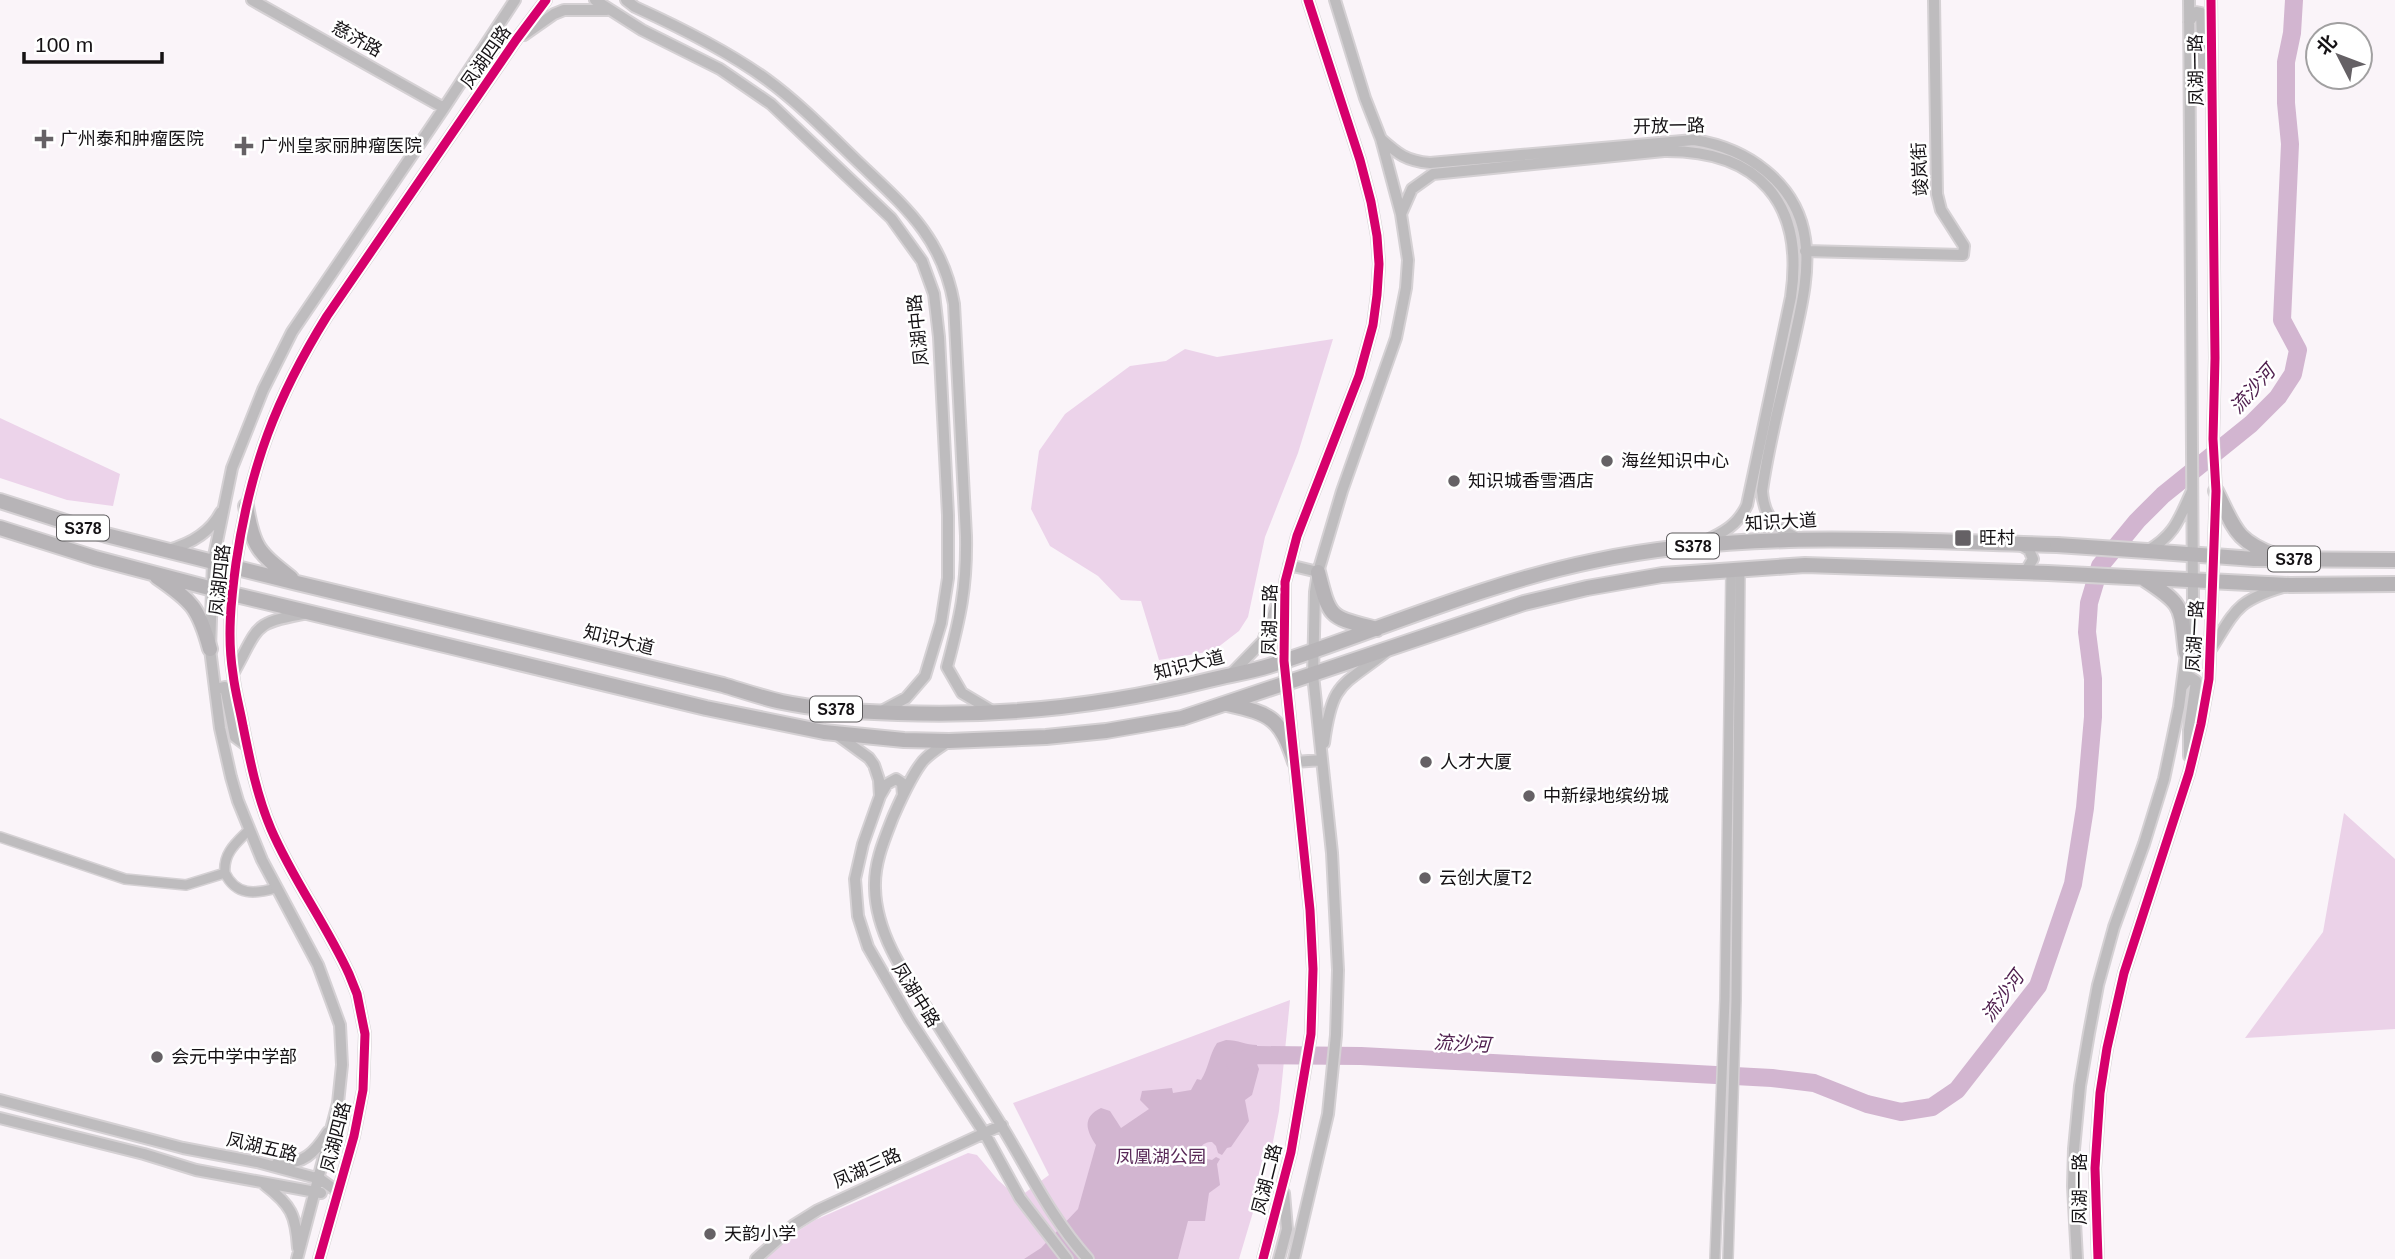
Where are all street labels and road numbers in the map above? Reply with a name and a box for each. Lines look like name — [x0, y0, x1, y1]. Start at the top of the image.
street label: 慈济路 — [329, 17, 385, 61]
street label: 凤湖四路 — [457, 22, 515, 92]
street label: 凤湖一路 — [2185, 34, 2207, 106]
street label: 开放一路 — [1633, 115, 1705, 137]
street label: 竣岚街 — [1909, 142, 1931, 196]
street label: 凤湖中路 — [904, 293, 932, 367]
street label: 知识大道 — [1745, 510, 1817, 534]
road number: S378 — [57, 516, 109, 540]
road number: S378 — [1667, 534, 1719, 558]
street label: 凤湖四路 — [206, 543, 234, 617]
road number: S378 — [2268, 546, 2320, 572]
street label: 凤湖二路 — [1259, 584, 1281, 656]
street label: 凤湖一路 — [2183, 600, 2207, 672]
street label: 知识大道 — [582, 622, 656, 658]
street label: 知识大道 — [1152, 647, 1226, 683]
road number: S378 — [810, 696, 862, 722]
street label: 凤湖中路 — [888, 959, 944, 1031]
street label: 凤湖四路 — [318, 1100, 354, 1174]
street label: 凤湖五路 — [225, 1129, 299, 1165]
street label: 凤湖二路 — [1249, 1142, 1285, 1216]
street label: 凤湖三路 — [830, 1144, 904, 1192]
street label: 凤湖一路 — [2070, 1153, 2090, 1225]

